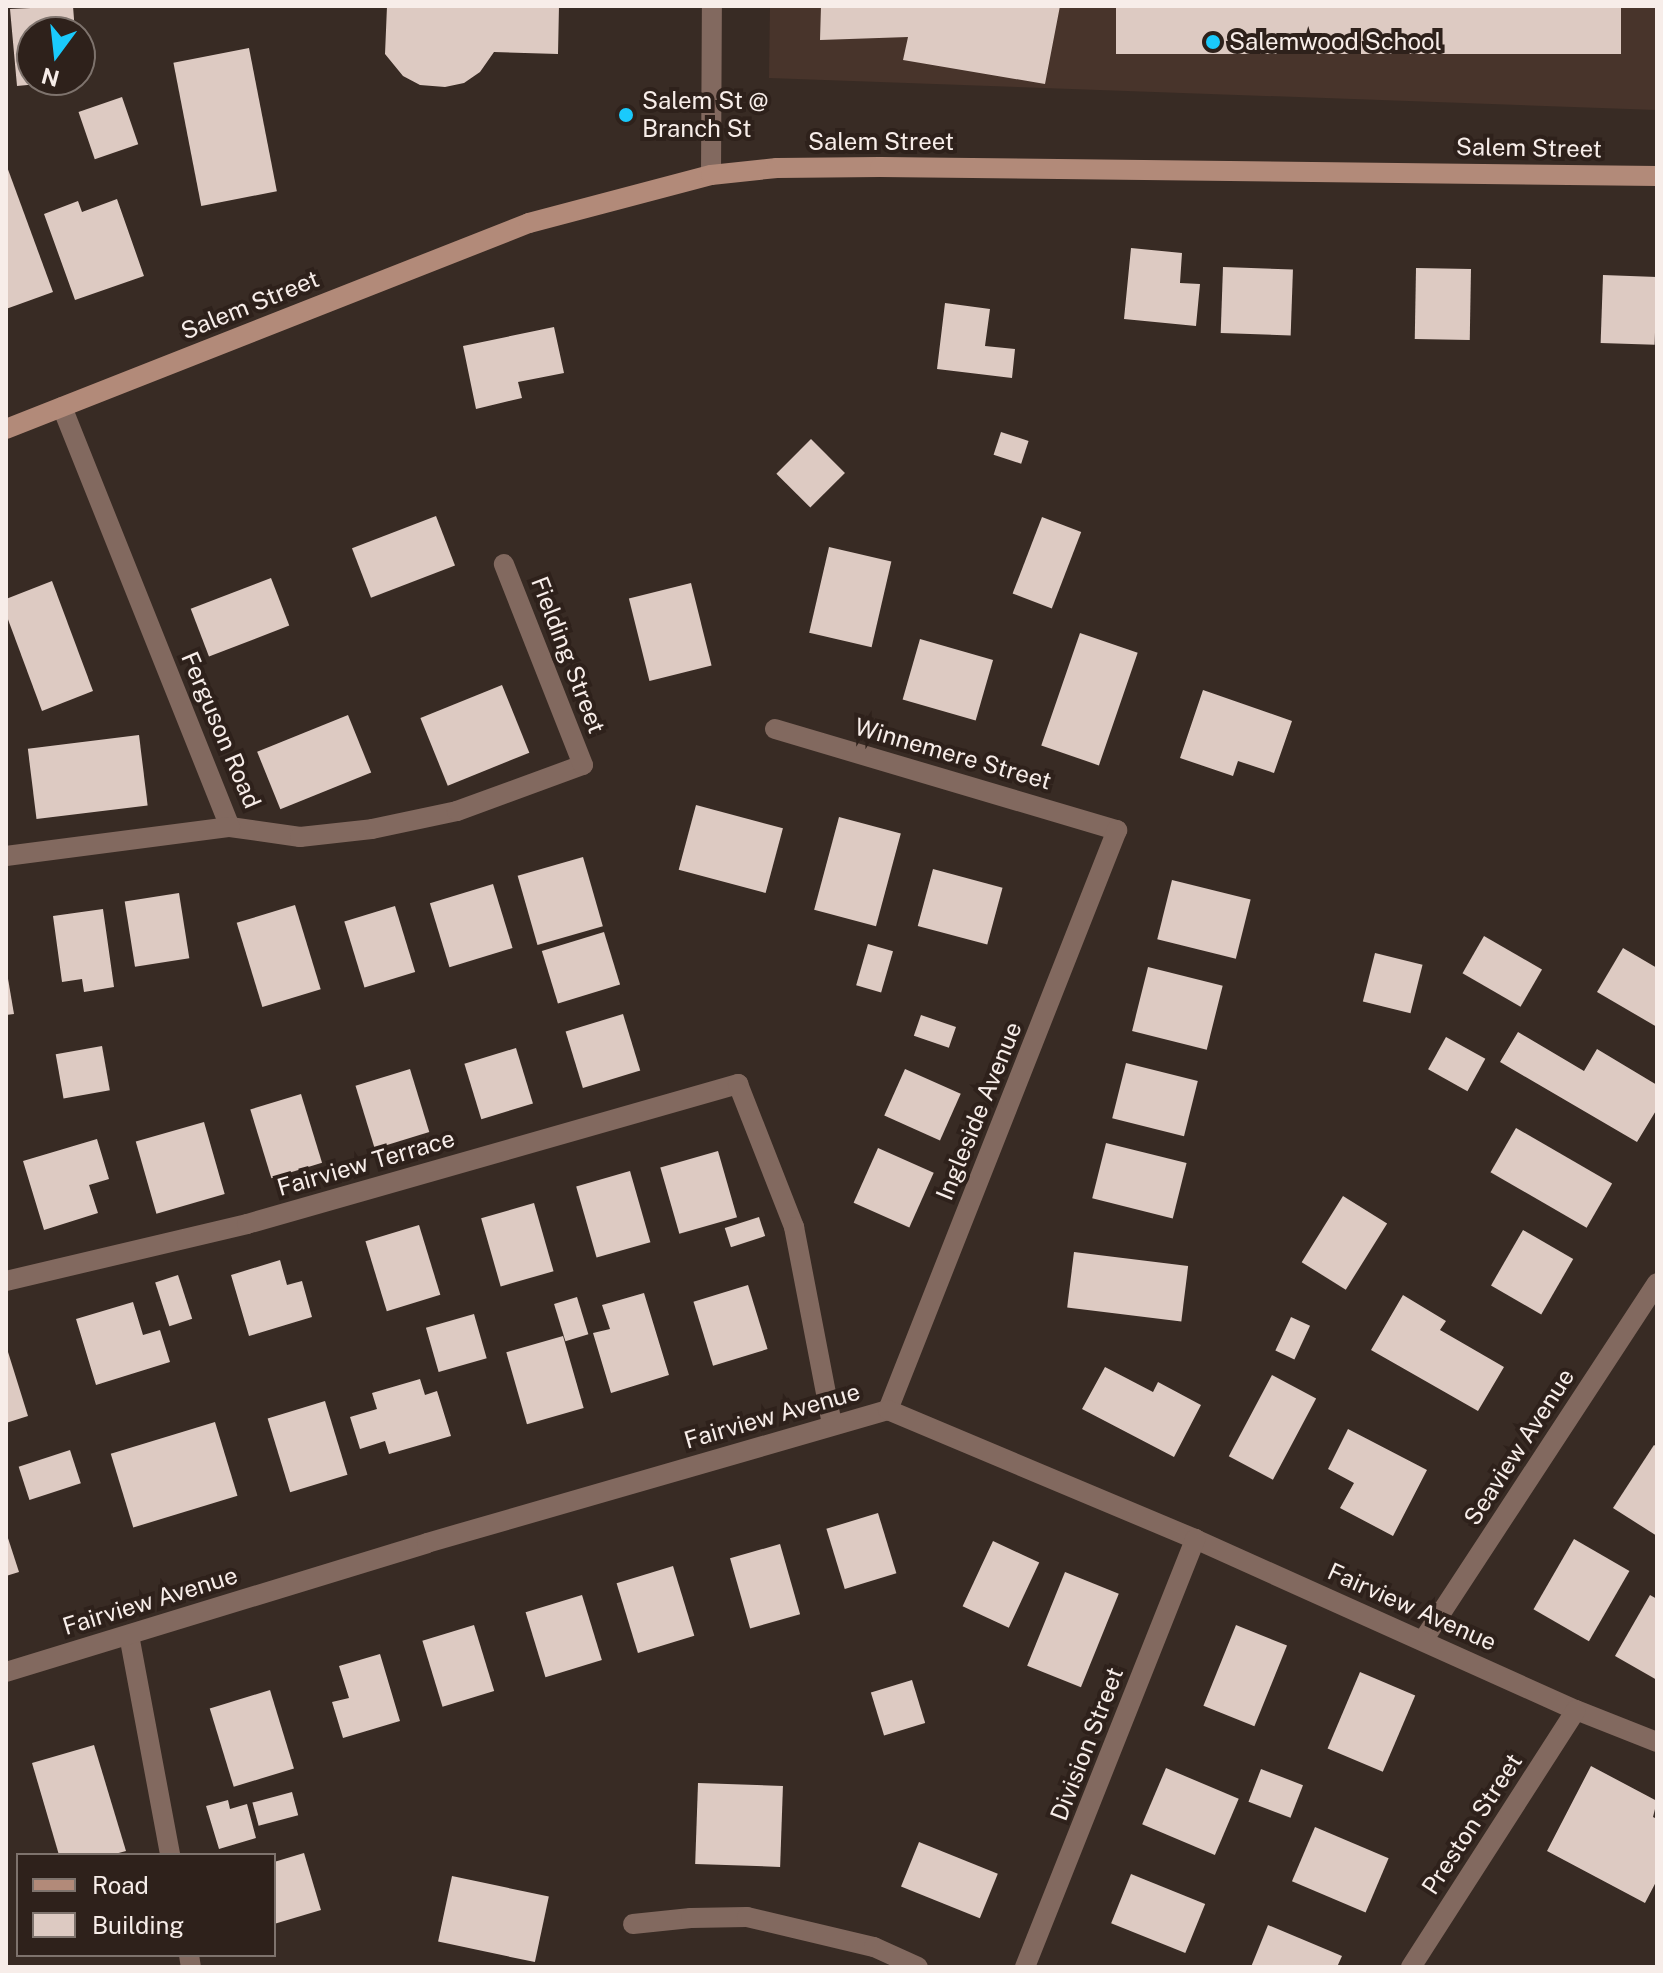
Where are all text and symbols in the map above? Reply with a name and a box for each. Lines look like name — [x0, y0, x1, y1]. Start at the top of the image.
north arrow — [16, 16, 96, 96]
place label: Salemwood School — [1229, 28, 1442, 56]
marker: Salemwood School — [1204, 33, 1222, 51]
text: N — [39, 62, 62, 92]
place label: Salem St @ Branch St — [642, 87, 769, 143]
marker: Salem St @ Branch St — [617, 106, 635, 124]
street label: Salem Street — [808, 128, 954, 156]
street label: Salem Street — [1456, 132, 1602, 164]
street label: Salem Street — [177, 264, 323, 346]
street label: Fielding Street — [525, 572, 611, 738]
street label: Ferguson Road — [175, 647, 267, 813]
street label: Winnemere Street — [851, 712, 1055, 796]
street label: Ingleside Avenue — [930, 1018, 1028, 1204]
street label: Fairview Terrace — [274, 1124, 458, 1202]
street label: Seaview Avenue — [1458, 1363, 1580, 1531]
street label: Fairview Avenue — [681, 1377, 863, 1455]
street label: Fairview Avenue — [1323, 1557, 1501, 1657]
street label: Fairview Avenue — [59, 1561, 241, 1641]
street label: Division Street — [1045, 1663, 1129, 1825]
street label: Preston Street — [1416, 1748, 1528, 1900]
legend — [16, 1853, 276, 1957]
text: Road — [92, 1871, 149, 1899]
text: Building — [92, 1911, 184, 1939]

